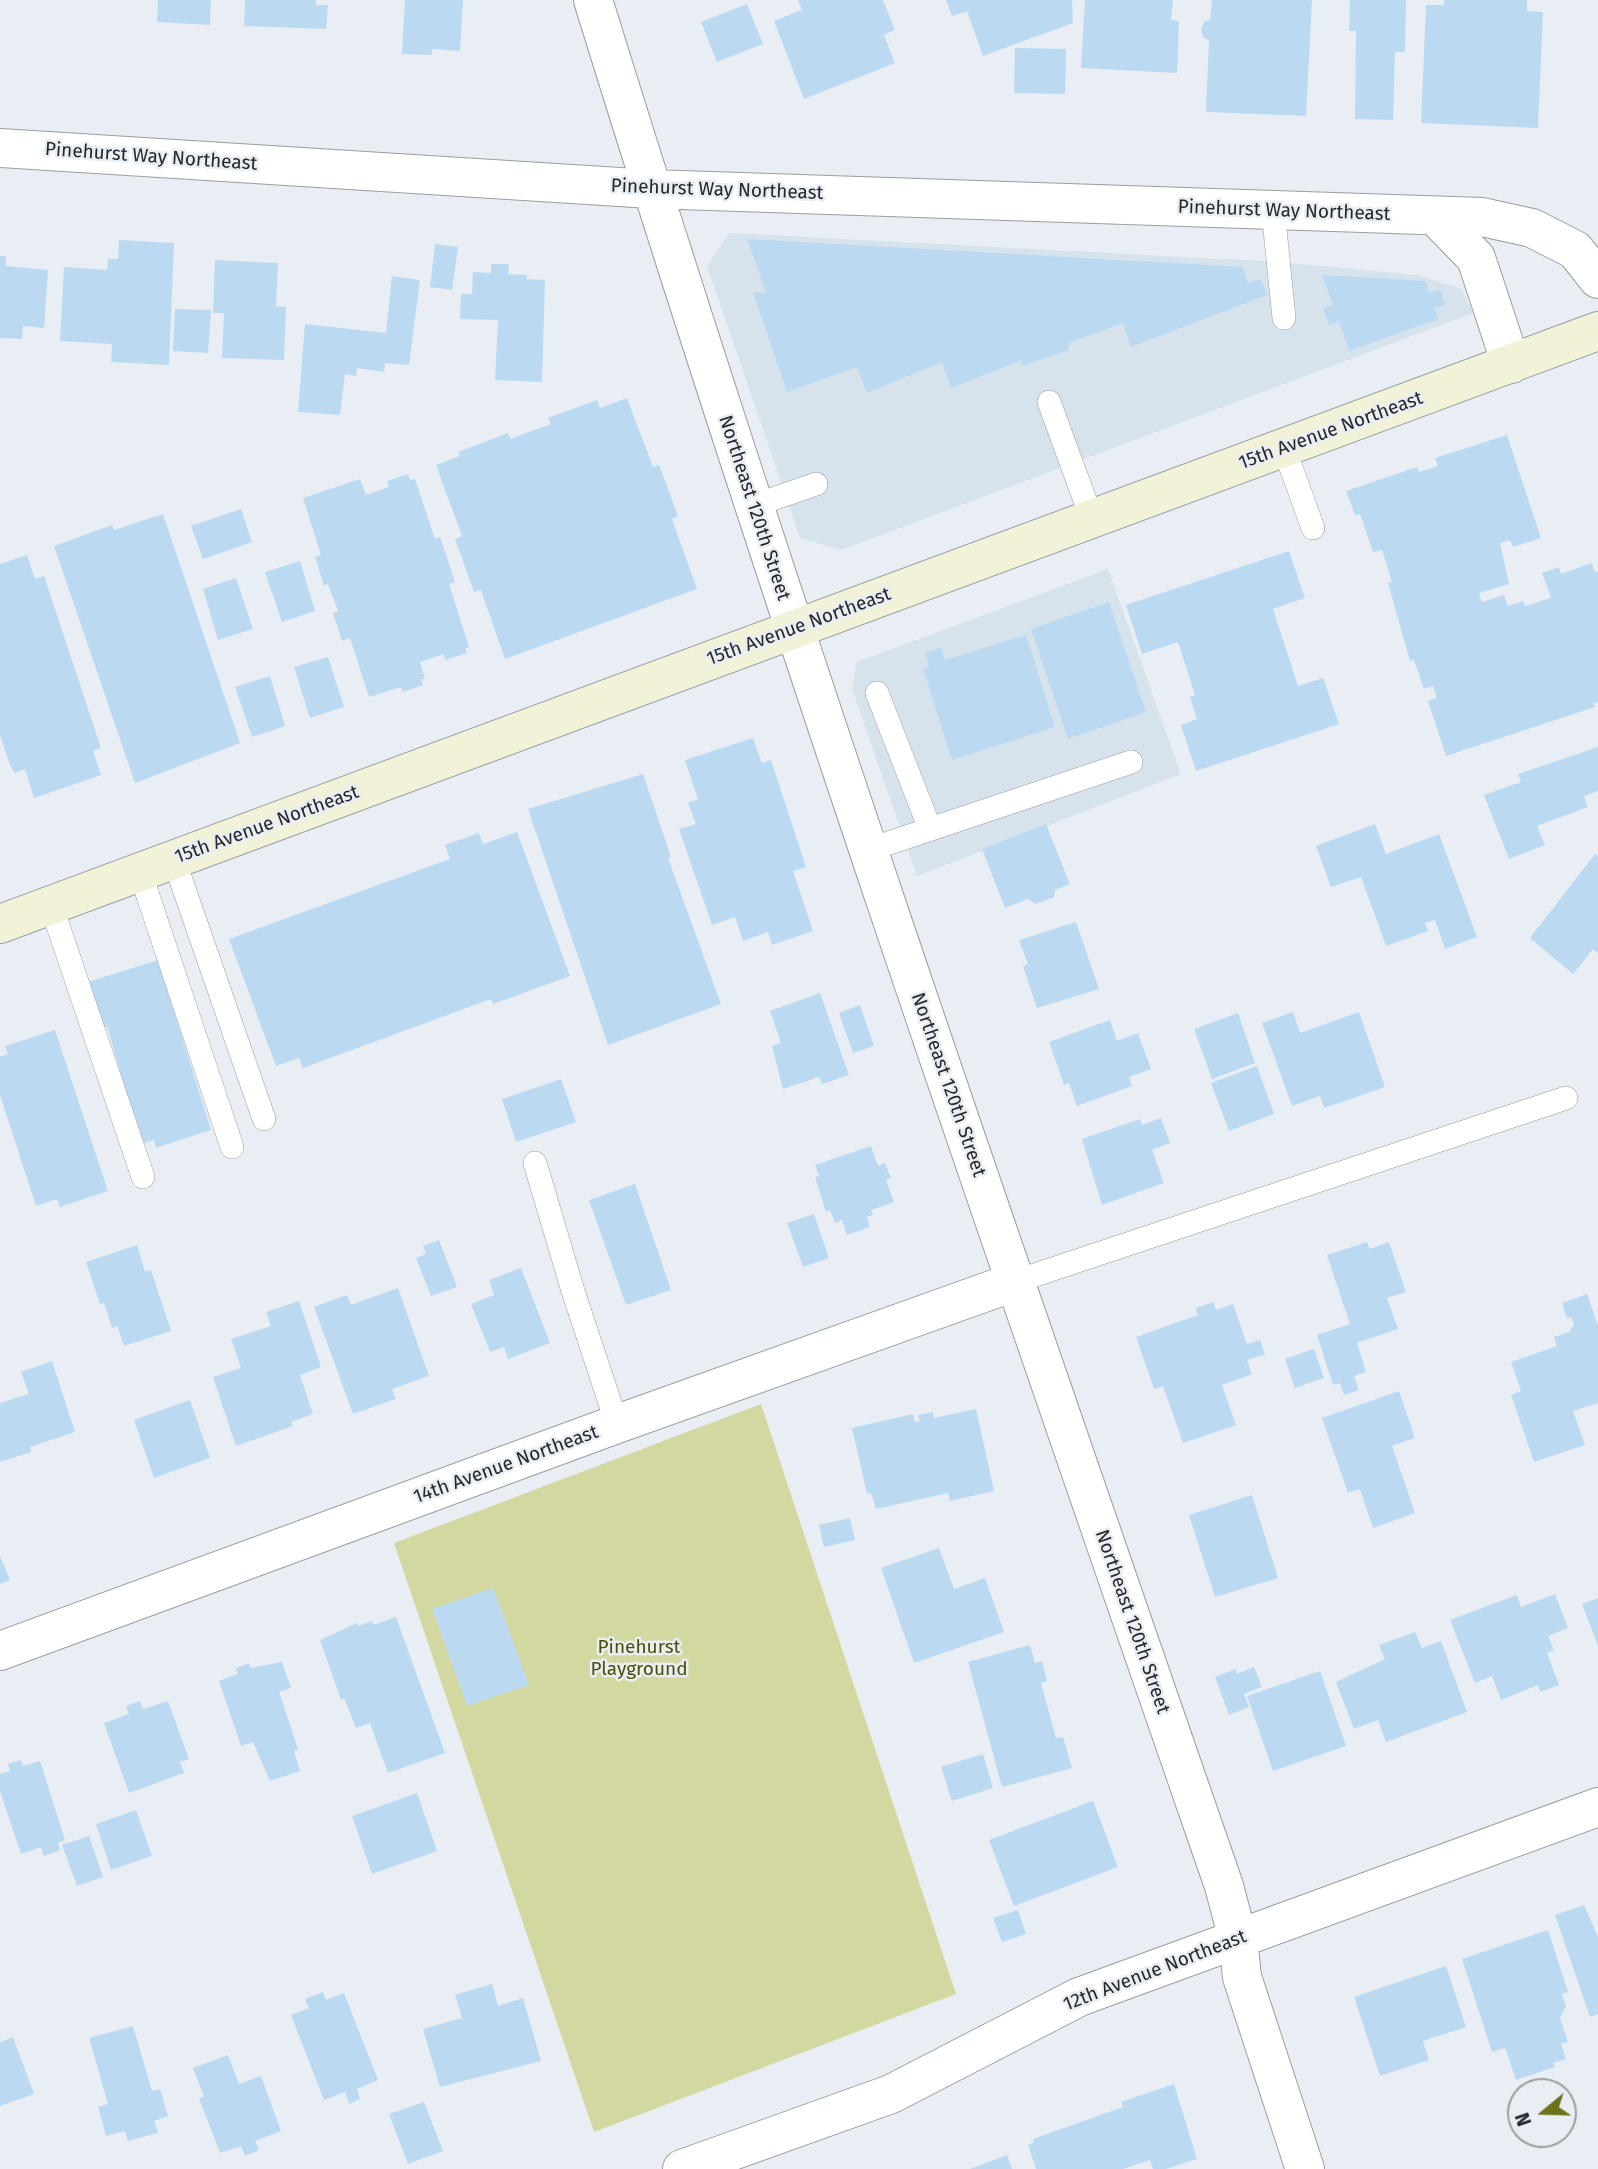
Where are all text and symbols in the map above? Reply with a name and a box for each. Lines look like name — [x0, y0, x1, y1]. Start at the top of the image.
street label: Pinehurst Way Northeast — [44, 138, 258, 176]
street label: Pinehurst Way Northeast — [610, 175, 824, 205]
street label: Pinehurst Way Northeast — [1177, 196, 1391, 226]
street label: 15th Avenue Northeast — [1236, 387, 1426, 475]
street label: Northeast 120th Street — [713, 413, 795, 603]
street label: 15th Avenue Northeast — [704, 583, 894, 671]
street label: 15th Avenue Northeast — [172, 781, 362, 869]
street label: Northeast 120th Street — [906, 990, 990, 1180]
street label: 14th Avenue Northeast — [411, 1421, 601, 1509]
street label: Northeast 120th Street — [1090, 1527, 1174, 1717]
park label: Pinehurst Playground — [591, 1637, 687, 1681]
street label: 12th Avenue Northeast — [1060, 1926, 1250, 2016]
north arrow — [1507, 2078, 1577, 2148]
text: N — [1511, 2110, 1536, 2129]

